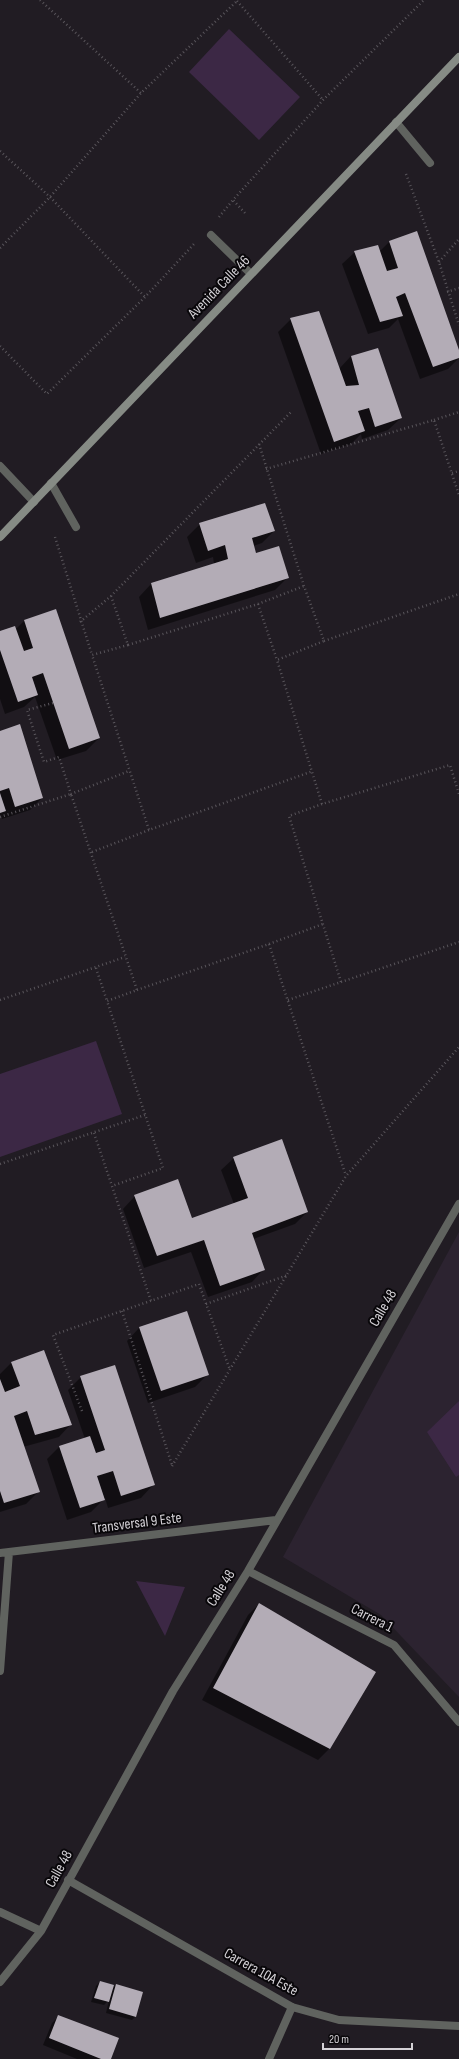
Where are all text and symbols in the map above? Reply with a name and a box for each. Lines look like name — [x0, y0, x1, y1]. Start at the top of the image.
street label: Avenida Calle 46 — [183, 251, 254, 324]
street label: Calle 48 — [365, 1286, 401, 1330]
street label: Transversal 9 Este — [91, 1508, 183, 1538]
street label: Calle 48 — [202, 1566, 240, 1610]
street label: Carrera 1 — [348, 1599, 397, 1637]
street label: Calle 48 — [41, 1847, 77, 1891]
street label: Carrera 10A Este — [220, 1944, 302, 2000]
scale bar — [323, 2025, 412, 2051]
text: 20 m — [329, 2032, 349, 2047]

